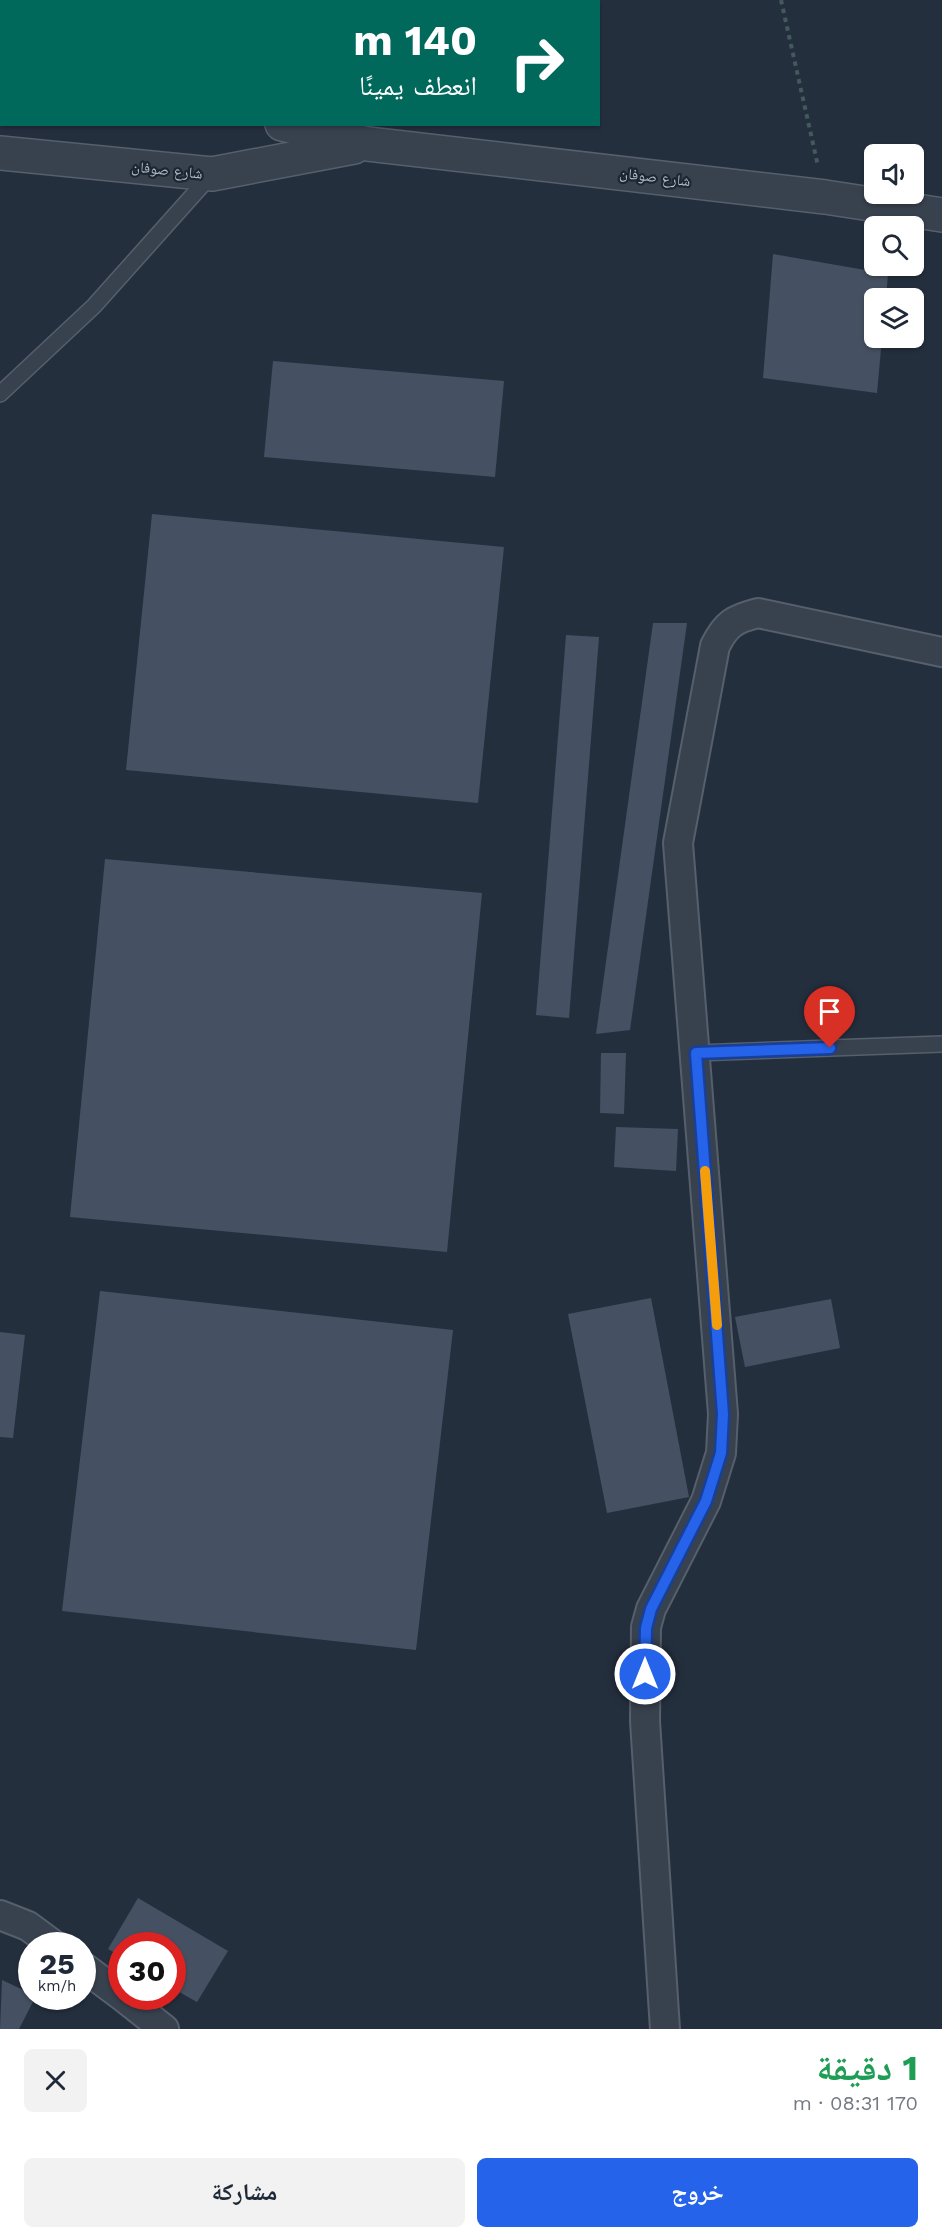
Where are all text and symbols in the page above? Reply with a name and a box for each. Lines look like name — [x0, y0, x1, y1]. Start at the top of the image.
text: 140 m — [353, 16, 477, 65]
icon: right — [498, 24, 576, 102]
text: انعطف يمينًا — [359, 70, 477, 102]
map controls — [864, 144, 924, 348]
button: sound — [864, 144, 924, 204]
street label: شارع صوفان — [130, 157, 204, 184]
street label: شارع صوفان — [618, 164, 692, 191]
button: search — [864, 216, 924, 276]
button: layers — [864, 288, 924, 348]
pin — [804, 986, 855, 1048]
icon: arrive — [813, 995, 846, 1028]
position arrow — [613, 1642, 677, 1706]
speed limit sign: 30 — [108, 1932, 186, 2010]
text: 25 — [39, 1946, 75, 1981]
text: km/h — [38, 1977, 76, 1995]
text: 1 دقيقة — [817, 2047, 918, 2089]
button: close — [24, 2049, 87, 2112]
text: 170 m · 08:31 — [793, 2091, 918, 2115]
button: مشاركة — [24, 2158, 465, 2227]
button: خروج — [477, 2158, 918, 2227]

